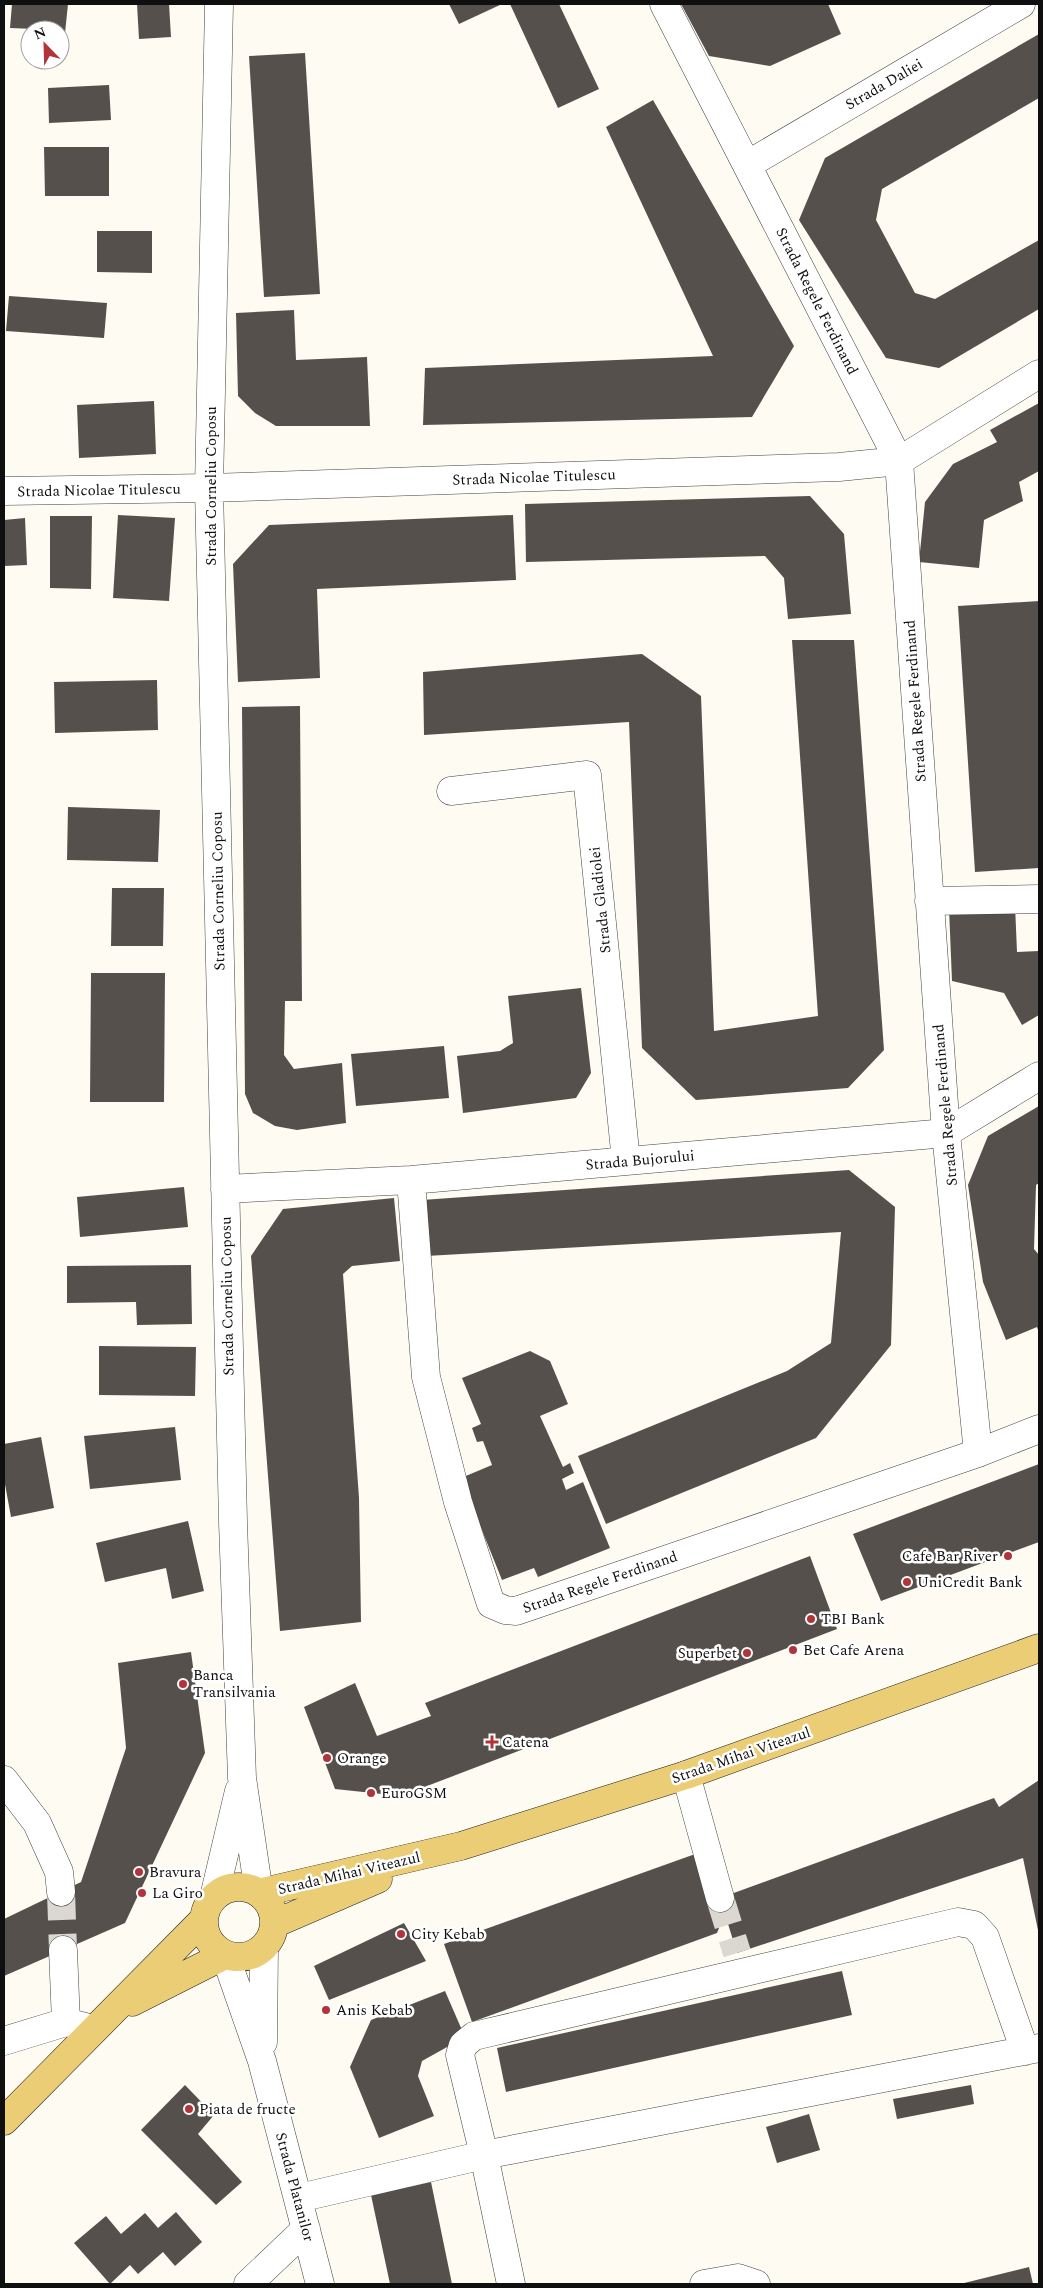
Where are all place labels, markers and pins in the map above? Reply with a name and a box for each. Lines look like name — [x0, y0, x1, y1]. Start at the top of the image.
place label: Cafe Bar River — [902, 1545, 998, 1568]
marker: Cafe Bar River — [1002, 1550, 1014, 1562]
place label: UniCredit Bank — [917, 1571, 1023, 1594]
marker: UniCredit Bank — [901, 1576, 913, 1588]
place label: TBI Bank — [821, 1608, 885, 1631]
marker: TBI Bank — [805, 1613, 817, 1625]
place label: Bet Cafe Arena — [803, 1639, 905, 1662]
place label: Superbet — [678, 1642, 737, 1665]
marker: Bet Cafe Arena — [787, 1644, 799, 1656]
marker: Superbet — [741, 1647, 753, 1659]
place label: Banca Transilvania — [193, 1664, 276, 1704]
marker: Banca Transilvania — [177, 1678, 189, 1690]
place label: Catena — [502, 1731, 549, 1754]
marker: Catena — [486, 1736, 498, 1748]
place label: Orange — [337, 1747, 387, 1770]
marker: Orange — [321, 1752, 333, 1764]
place label: EuroGSM — [381, 1782, 447, 1805]
marker: EuroGSM — [365, 1787, 377, 1799]
place label: Bravura — [149, 1861, 202, 1884]
marker: Bravura — [133, 1866, 145, 1878]
place label: La Giro — [152, 1882, 203, 1905]
marker: La Giro — [136, 1887, 148, 1899]
place label: City Kebab — [411, 1923, 485, 1946]
marker: City Kebab — [395, 1928, 407, 1940]
place label: Anis Kebab — [336, 1999, 413, 2022]
marker: Anis Kebab — [320, 2004, 332, 2016]
place label: Piata de fructe — [199, 2098, 296, 2121]
marker: Piata de fructe — [183, 2103, 195, 2115]

